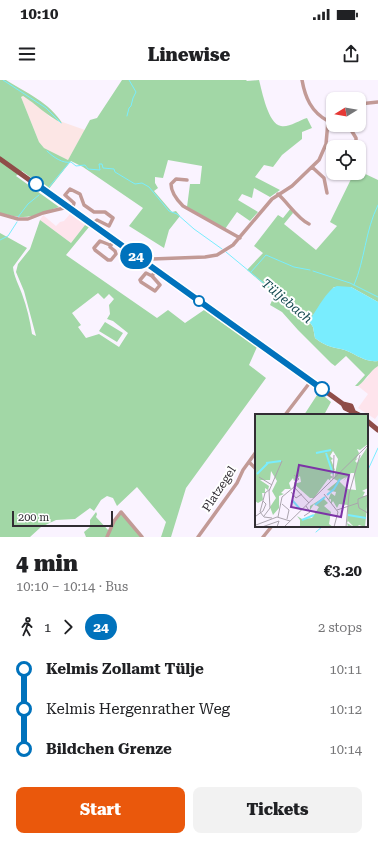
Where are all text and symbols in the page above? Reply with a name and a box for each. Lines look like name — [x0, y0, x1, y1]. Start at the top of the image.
text: 10:10 — [20, 5, 58, 23]
icon: menu — [16, 43, 38, 65]
icon: share — [340, 43, 362, 65]
text: Linewise — [148, 44, 230, 65]
north arrow — [326, 92, 366, 132]
map controls — [326, 92, 366, 180]
button: locate — [326, 140, 366, 180]
unlabelled marker — [28, 176, 44, 192]
line badge: 24 — [118, 243, 154, 269]
text: 24 — [128, 248, 144, 264]
water label: Tüljebach — [259, 276, 315, 327]
unlabelled marker — [193, 295, 205, 307]
unlabelled marker — [314, 381, 330, 397]
inset map — [255, 414, 368, 527]
street label: Platzegel — [199, 463, 239, 514]
scale bar — [12, 509, 113, 528]
text: 200 m — [18, 511, 49, 524]
text: 4 min — [16, 551, 78, 576]
text: €3.20 — [324, 562, 362, 580]
text: 10:10 – 10:14 · Bus — [16, 579, 128, 594]
icon: walk — [16, 616, 38, 638]
icon: forward — [57, 616, 79, 638]
text: 24 — [93, 619, 109, 635]
text: 1 — [44, 620, 51, 635]
text: 2 stops — [318, 620, 362, 635]
text: Kelmis Zollamt Tülje — [46, 660, 204, 678]
text: 10:11 — [330, 662, 362, 677]
text: Kelmis Hergenrather Weg — [46, 700, 230, 718]
text: 10:12 — [330, 702, 362, 717]
text: Bildchen Grenze — [46, 740, 172, 758]
text: 10:14 — [330, 742, 362, 757]
button: Start — [16, 787, 185, 833]
button: Tickets — [193, 787, 362, 833]

